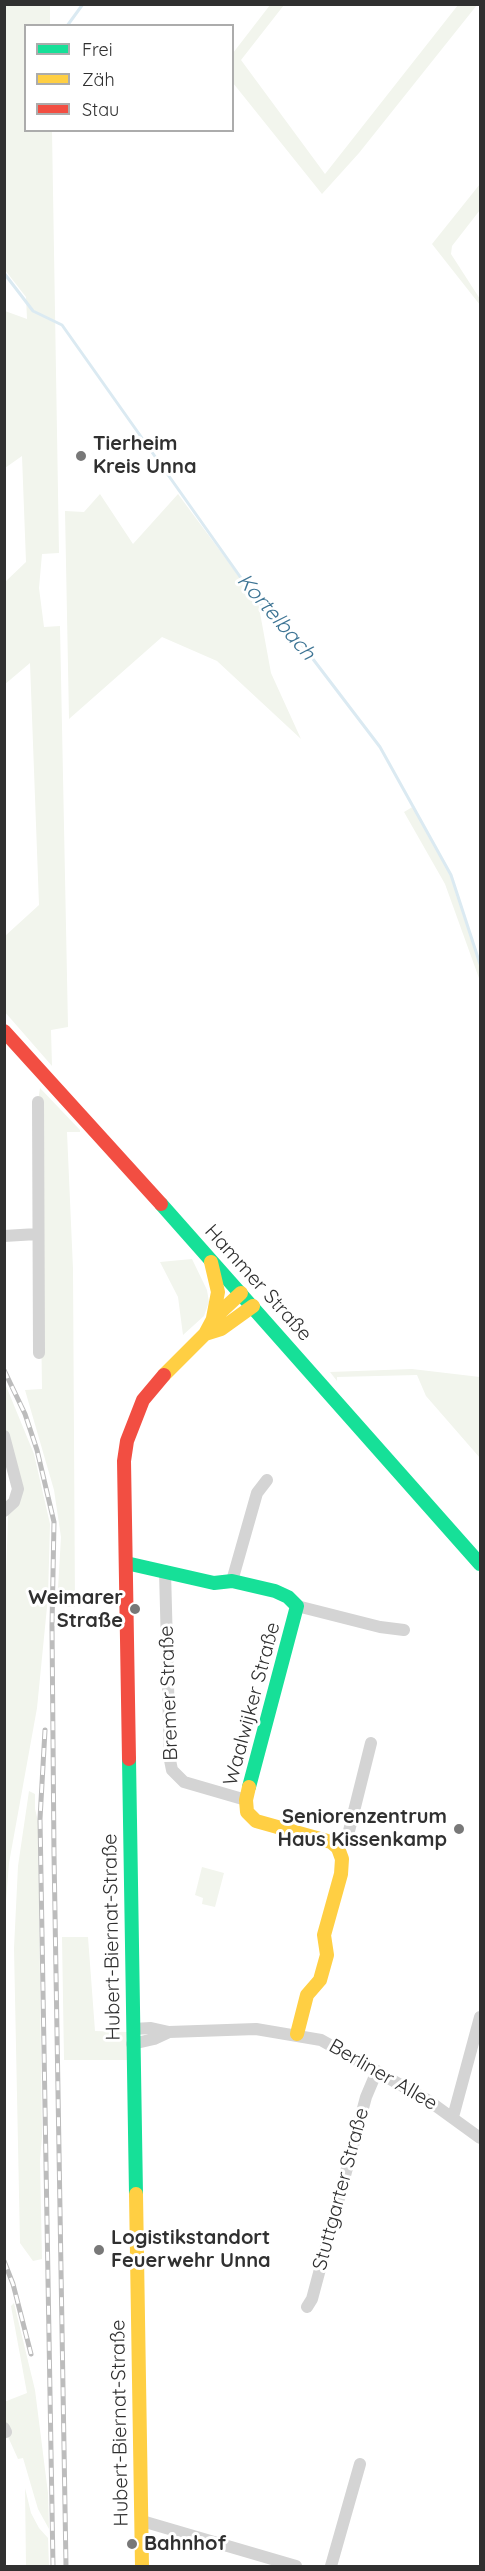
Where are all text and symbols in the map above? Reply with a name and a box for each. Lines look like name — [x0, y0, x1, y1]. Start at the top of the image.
legend — [24, 24, 234, 132]
text: Frei — [82, 38, 113, 61]
text: Zäh — [82, 68, 115, 91]
text: Stau — [82, 98, 119, 121]
place label: Tierheim Kreis Unna — [93, 432, 196, 479]
marker: Tierheim Kreis Unna — [74, 449, 88, 463]
water label: Kortelbach — [232, 569, 320, 665]
street label: Hammer Straße — [199, 1220, 317, 1346]
place label: Weimarer Straße — [28, 1586, 123, 1633]
marker: Weimarer Straße — [128, 1602, 142, 1616]
street label: Waalwijker Straße — [219, 1620, 285, 1788]
street label: Bremer Straße — [155, 1625, 183, 1761]
place label: Seniorenzentrum Haus Kissenkamp — [278, 1805, 447, 1852]
marker: Seniorenzentrum Haus Kissenkamp — [452, 1822, 466, 1836]
street label: Hubert-Biernat-Straße — [98, 1833, 126, 2041]
street label: Berliner Allee — [324, 2034, 442, 2116]
street label: Stuttgarter Straße — [308, 2105, 374, 2273]
place label: Logistikstandort Feuerwehr Unna — [111, 2226, 271, 2273]
marker: Logistikstandort Feuerwehr Unna — [92, 2243, 106, 2257]
street label: Hubert-Biernat-Straße — [106, 2319, 134, 2527]
place label: Bahnhof — [144, 2532, 226, 2556]
marker: Bahnhof — [125, 2537, 139, 2551]

